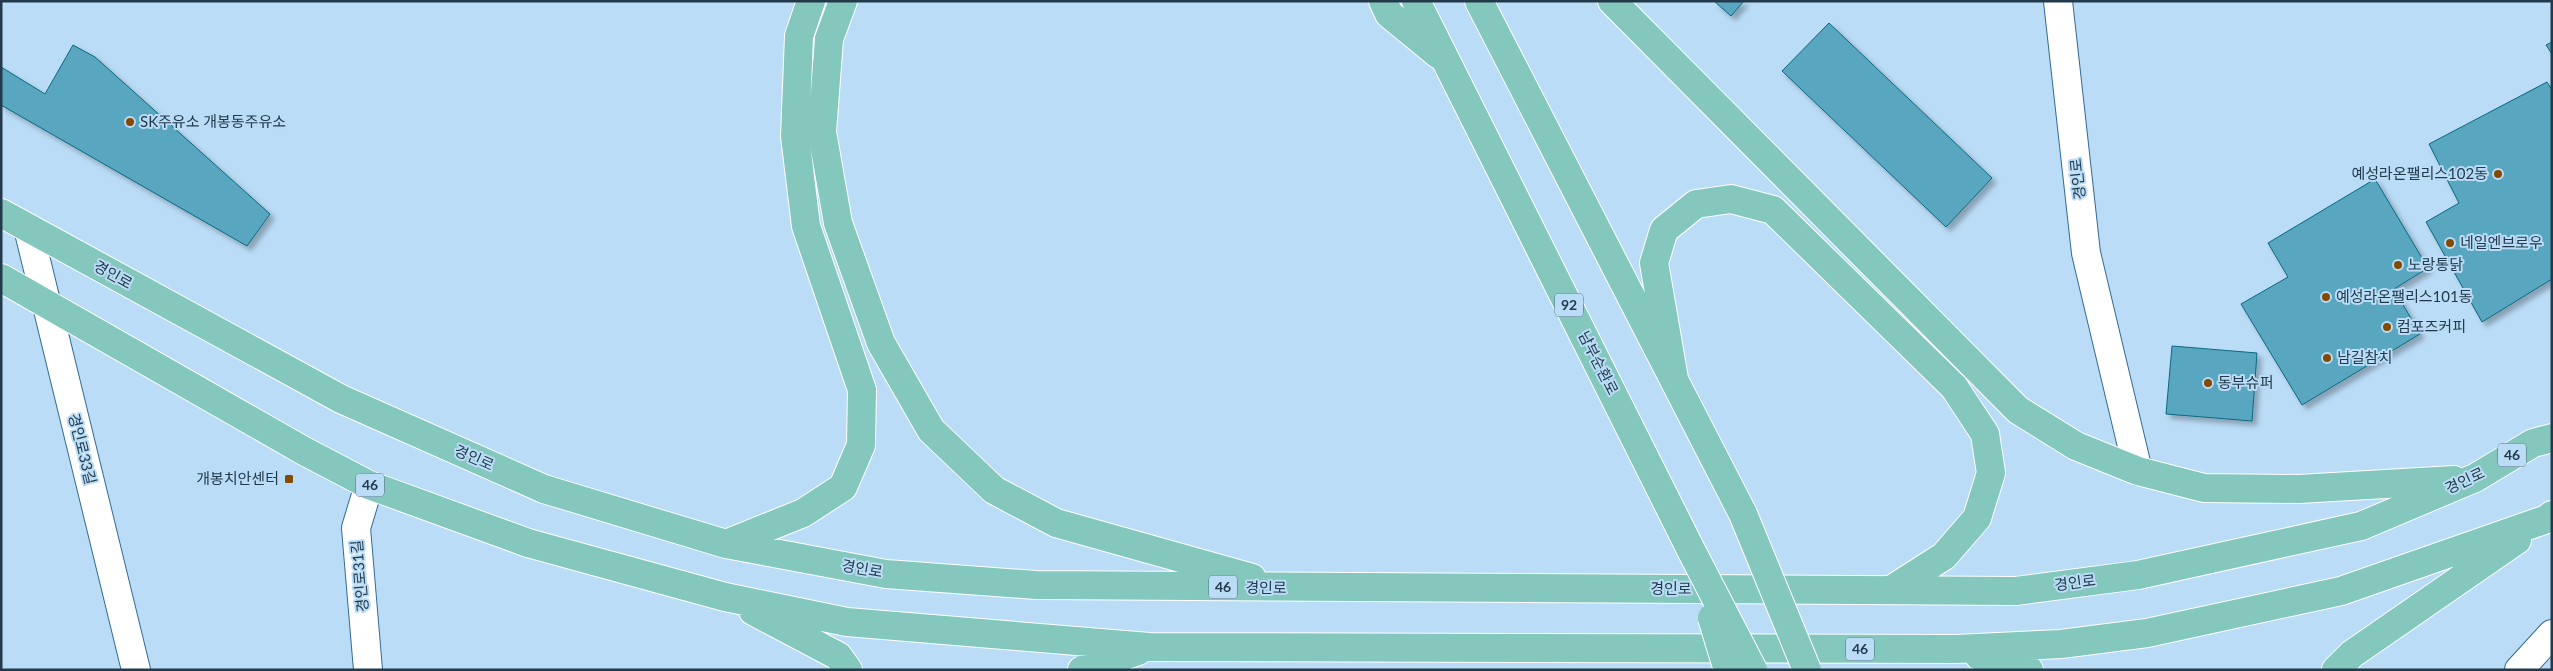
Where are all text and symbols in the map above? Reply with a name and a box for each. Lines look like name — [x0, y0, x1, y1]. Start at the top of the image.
place label: SK주유소 개봉동주유소 — [140, 112, 286, 130]
marker: SK주유소 개봉동주유소 — [124, 116, 136, 128]
street label: 경인로 — [2066, 158, 2088, 201]
place label: 예성라온팰리스102동 — [2351, 164, 2488, 182]
marker: 예성라온팰리스102동 — [2492, 168, 2504, 180]
place label: 네일엔브로우 — [2460, 233, 2543, 251]
marker: 네일엔브로우 — [2444, 237, 2456, 249]
place label: 노랑통닭 — [2408, 255, 2463, 273]
street label: 경인로 — [91, 256, 136, 292]
marker: 노랑통닭 — [2392, 259, 2404, 271]
place label: 예성라온팰리스101동 — [2336, 287, 2473, 305]
marker: 예성라온팰리스101동 — [2320, 291, 2332, 303]
road number: 92 — [1555, 294, 1583, 316]
place label: 컴포즈커피 — [2397, 317, 2466, 335]
marker: 컴포즈커피 — [2381, 321, 2393, 333]
street label: 남부순환로 — [1575, 328, 1623, 397]
place label: 남길참치 — [2337, 348, 2392, 366]
marker: 남길참치 — [2321, 352, 2333, 364]
place label: 동부슈퍼 — [2218, 373, 2273, 391]
marker: 동부슈퍼 — [2202, 377, 2214, 389]
street label: 경인로33길 — [65, 411, 100, 486]
street label: 경인로 — [452, 440, 497, 474]
road number: 46 — [2498, 444, 2526, 466]
street label: 경인로 — [2442, 463, 2487, 497]
place label: 개봉치안센터 — [196, 469, 279, 487]
marker: 개봉치안센터 — [283, 473, 295, 485]
road number: 46 — [356, 474, 384, 496]
street label: 경인로31길 — [347, 539, 371, 613]
street label: 경인로 — [840, 556, 884, 580]
street label: 경인로 — [2053, 571, 2097, 593]
road number: 46 — [1209, 576, 1237, 598]
street label: 경인로 — [1245, 578, 1287, 596]
street label: 경인로 — [1650, 579, 1692, 597]
road number: 46 — [1846, 638, 1874, 661]

